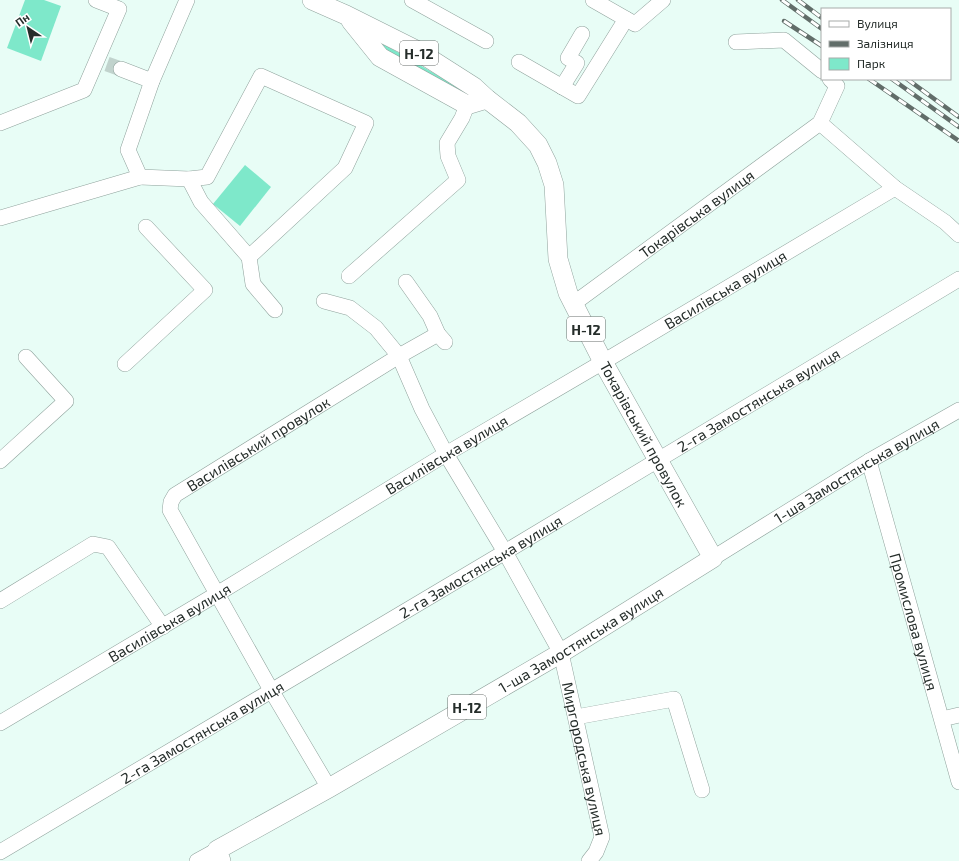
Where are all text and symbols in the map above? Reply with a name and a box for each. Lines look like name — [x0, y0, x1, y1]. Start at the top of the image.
north arrow — [8, 8, 48, 48]
legend — [821, 8, 951, 80]
text: Пн — [12, 10, 32, 29]
text: Вулиця — [857, 16, 898, 31]
text: Залізниця — [857, 36, 914, 50]
road number: Н-12 — [400, 41, 438, 65]
text: Парк — [857, 56, 886, 70]
street label: Токарівська вулиця — [636, 166, 757, 262]
street label: Василівська вулиця — [661, 246, 790, 333]
road number: Н-12 — [567, 317, 605, 341]
street label: 2-га Замостянська вулиця — [674, 344, 843, 455]
street label: Токарівський провулок — [596, 358, 692, 510]
street label: Василівський провулок — [183, 392, 333, 495]
street label: Василівська вулиця — [382, 411, 511, 498]
street label: 1-ша Замостянська вулиця — [771, 414, 942, 527]
street label: 2-га Замостянська вулиця — [396, 511, 565, 622]
street label: Промислова вулиця — [886, 551, 942, 693]
street label: Василівська вулиця — [105, 579, 234, 666]
street label: 1-ша Замостянська вулиця — [495, 583, 666, 696]
street label: 2-га Замостянська вулиця — [117, 677, 287, 787]
street label: Миргородська вулиця — [559, 680, 610, 837]
road number: Н-12 — [448, 695, 486, 719]

